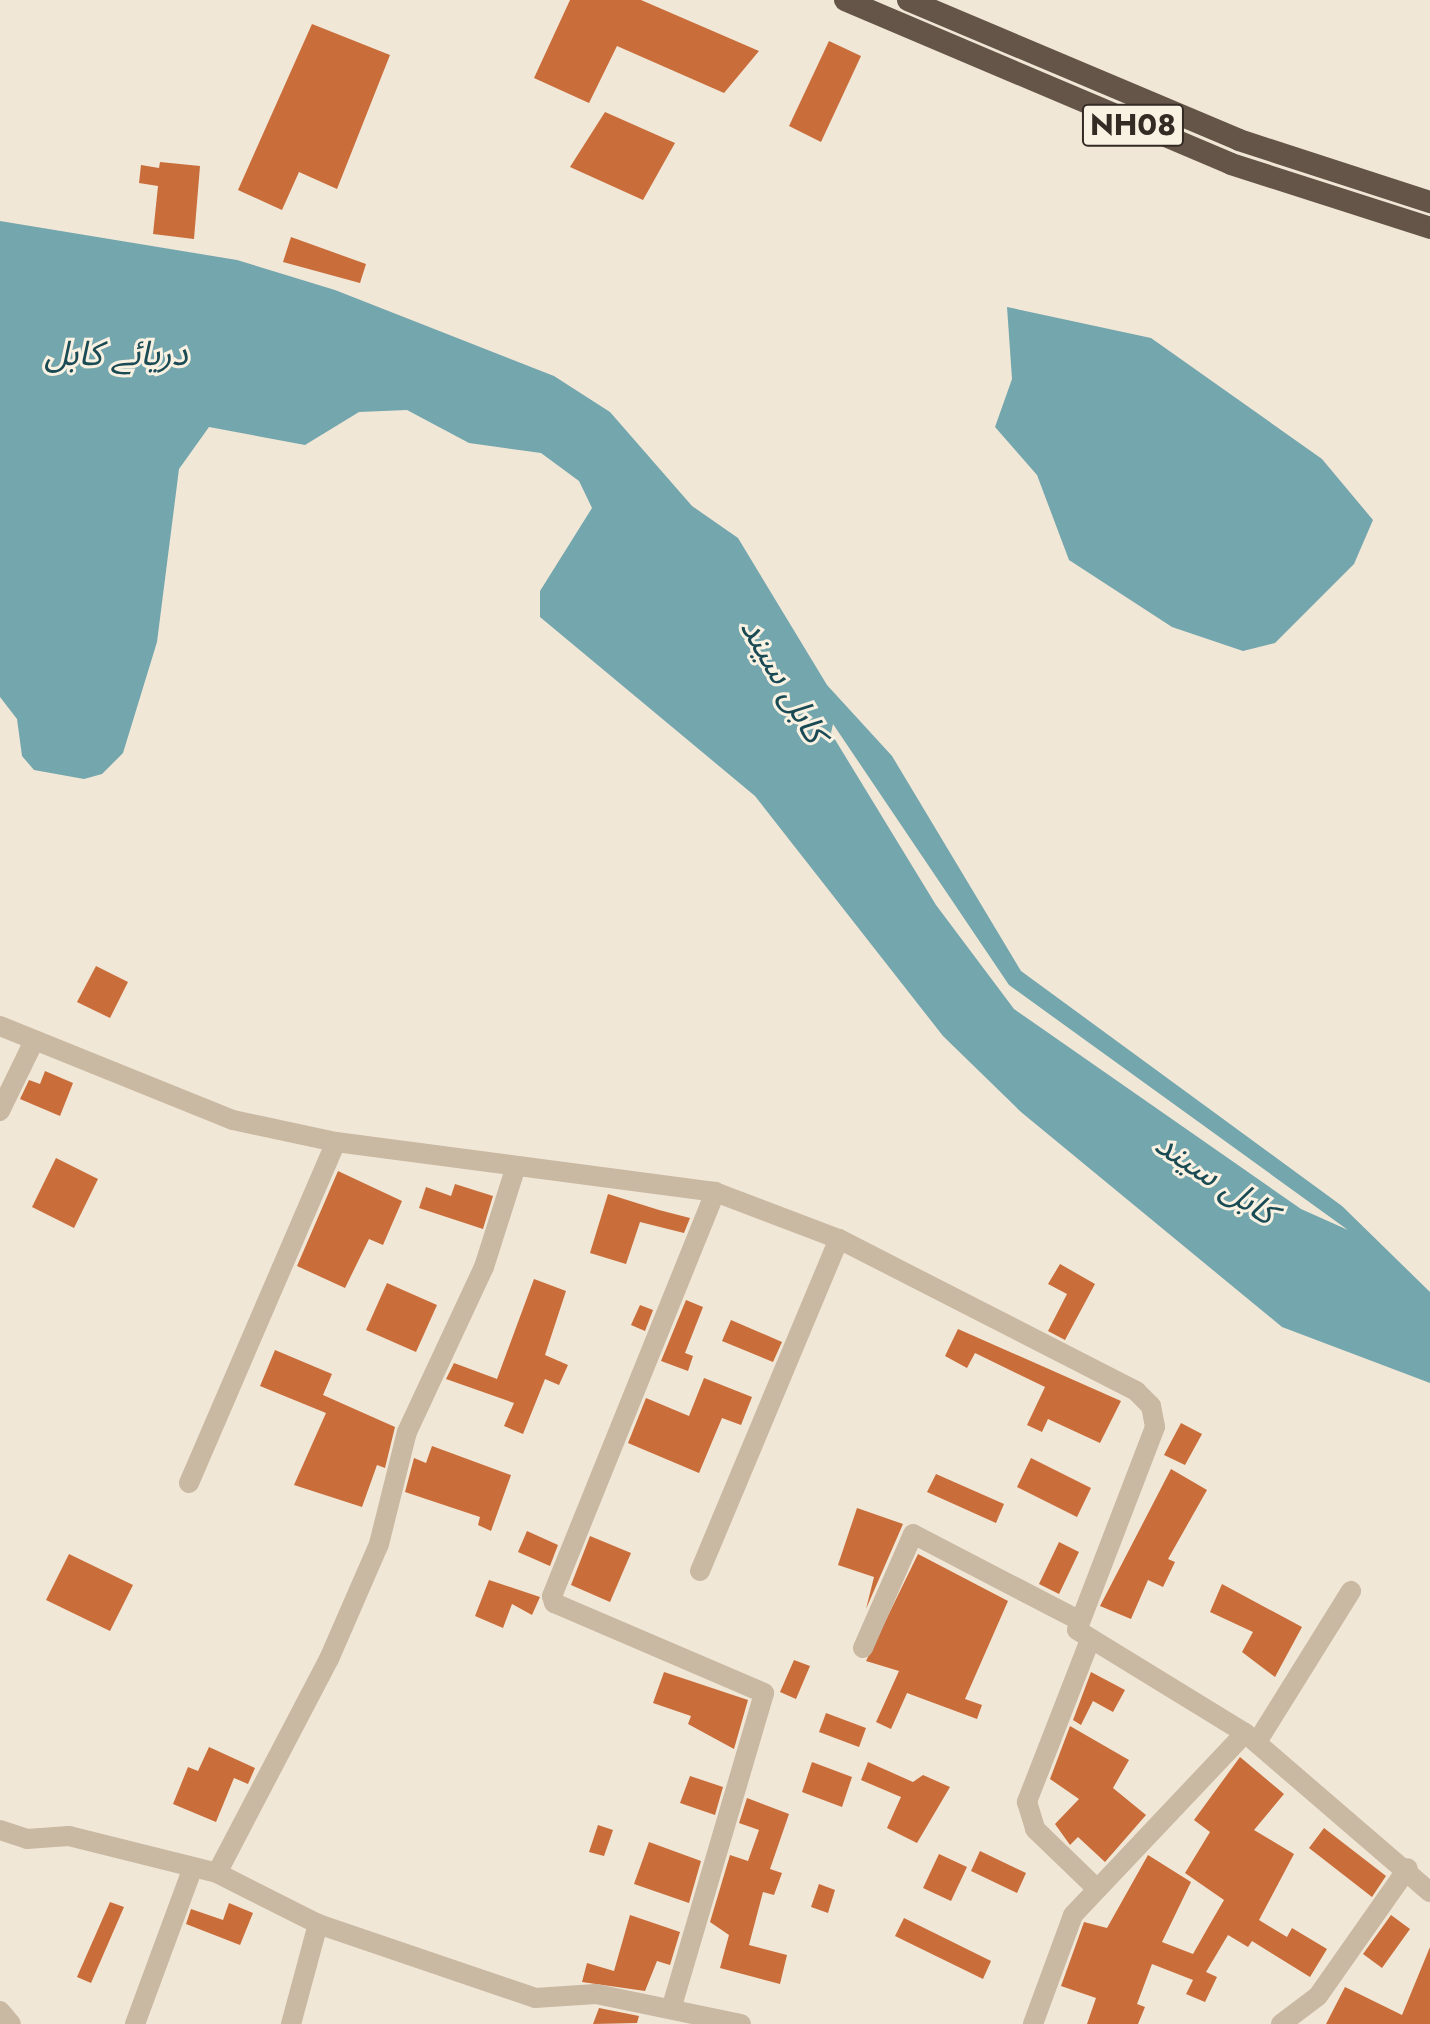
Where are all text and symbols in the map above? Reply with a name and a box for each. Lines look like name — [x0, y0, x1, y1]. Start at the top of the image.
road number: NH08 — [1081, 99, 1185, 151]
water label: دریائے کابل — [44, 334, 188, 374]
water label: کابل سيند — [732, 610, 836, 750]
water label: کابل سيند — [1148, 1123, 1284, 1233]

